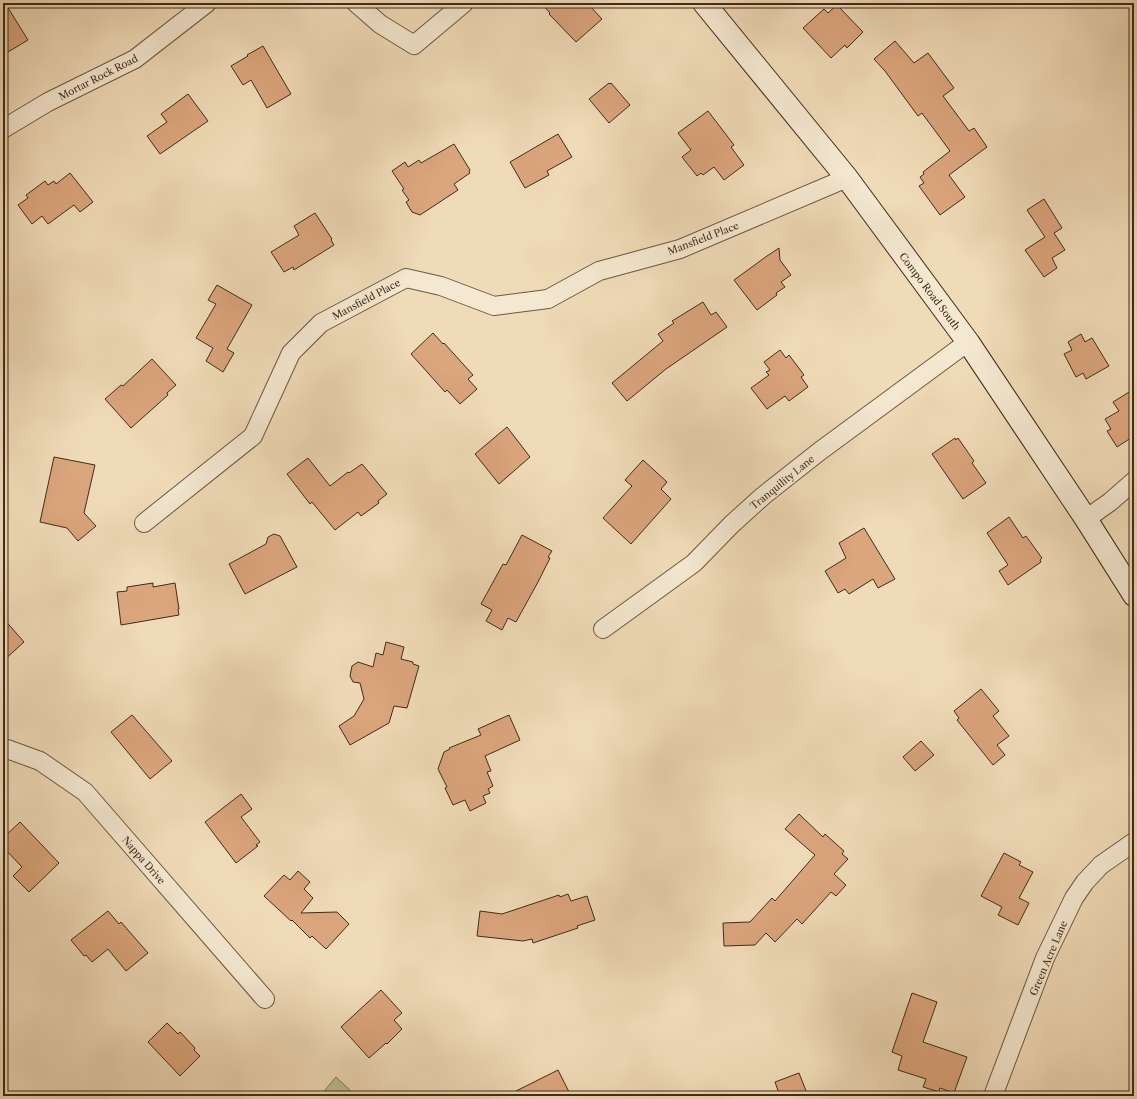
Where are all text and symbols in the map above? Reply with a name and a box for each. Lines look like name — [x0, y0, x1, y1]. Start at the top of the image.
street label: Mortar Rock Road — [56, 52, 140, 103]
street label: Mansfield Place — [666, 219, 741, 258]
street label: Compo Road South — [896, 250, 963, 333]
street label: Mansfield Place — [330, 276, 403, 323]
street label: Tranquility Lane — [748, 452, 817, 512]
street label: Nappa Drive — [119, 834, 168, 887]
street label: Green Acre Lane — [1027, 918, 1070, 998]

